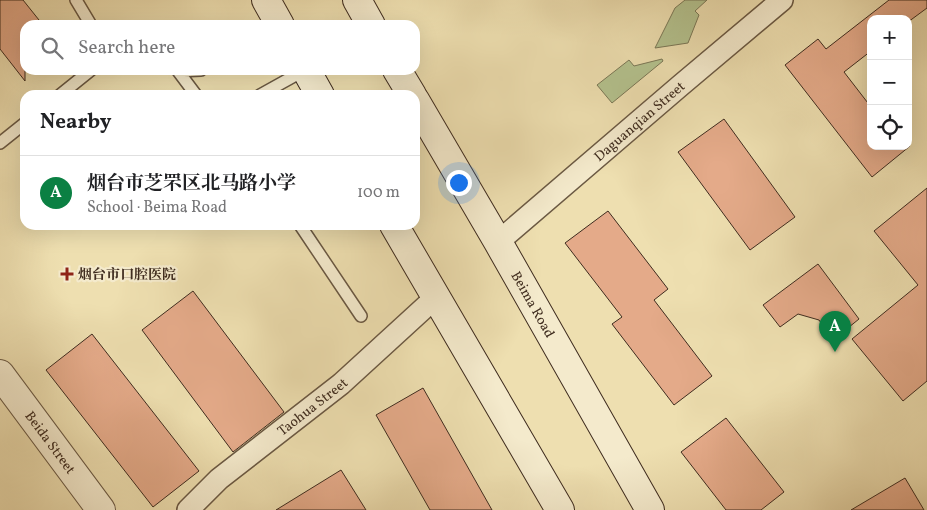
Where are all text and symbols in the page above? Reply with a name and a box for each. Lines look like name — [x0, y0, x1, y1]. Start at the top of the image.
map controls — [867, 15, 912, 150]
button: + — [867, 15, 912, 60]
search box — [20, 20, 420, 75]
icon: search — [38, 34, 66, 62]
text: Search here — [78, 35, 175, 61]
button: − — [867, 60, 912, 105]
street label: Daguanqian Street — [591, 78, 690, 166]
button: locate — [867, 105, 912, 150]
text: Nearby — [40, 108, 111, 137]
your location — [446, 170, 472, 196]
text: 烟台市芝罘区北马路小学 — [87, 171, 296, 197]
text: A — [50, 182, 62, 204]
text: 100 m — [357, 182, 400, 204]
text: School · Beima Road — [87, 197, 227, 219]
place label: 烟台市口腔医院 — [78, 266, 176, 285]
marker: 烟台市口腔医院 — [60, 267, 74, 281]
street label: Beima Road — [506, 268, 558, 342]
pin: A — [819, 311, 851, 352]
street label: Taohua Street — [274, 374, 353, 441]
street label: Beida Street — [20, 408, 79, 479]

